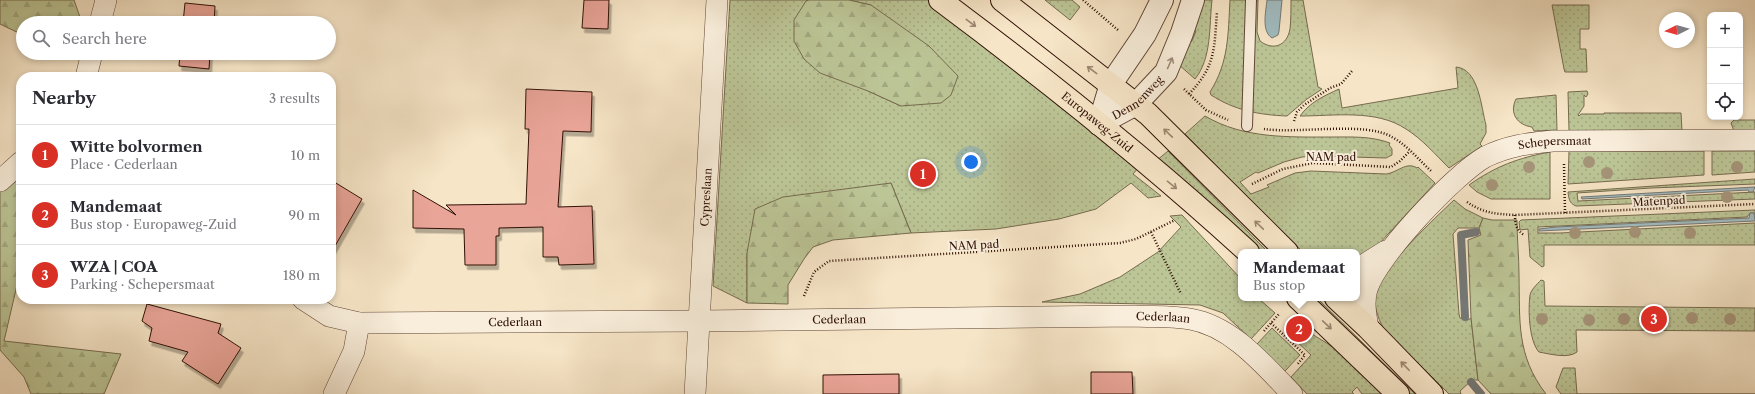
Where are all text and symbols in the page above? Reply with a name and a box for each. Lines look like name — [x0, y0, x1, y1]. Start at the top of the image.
north arrow — [1659, 12, 1695, 48]
map controls — [1707, 12, 1743, 120]
button: + — [1707, 12, 1743, 48]
search box — [16, 16, 336, 60]
one-way arrow — [965, 19, 976, 27]
icon: search — [30, 27, 52, 49]
text: Search here — [62, 29, 147, 48]
button: − — [1707, 48, 1743, 84]
one-way arrow — [1166, 58, 1174, 70]
one-way arrow — [1087, 65, 1098, 74]
street label: Dennenweg — [1110, 73, 1166, 123]
button: locate — [1707, 84, 1743, 120]
text: Nearby — [32, 88, 96, 108]
street label: Europaweg-Zuid — [1059, 89, 1136, 156]
text: 3 results — [269, 90, 320, 106]
one-way arrow — [1163, 128, 1173, 138]
street label: Schepersmaat — [1517, 134, 1592, 153]
text: Witte bolvormen — [70, 137, 202, 156]
text: 1 — [42, 147, 48, 163]
text: 10 m — [291, 147, 320, 163]
street label: NAM pad — [1306, 150, 1357, 164]
your location — [961, 152, 981, 172]
text: Place · Cederlaan — [70, 156, 178, 172]
pin: 1 — [910, 159, 936, 189]
street label: Cypreslaan — [697, 168, 715, 227]
one-way arrow — [1166, 181, 1177, 190]
street label: Matenpad — [1632, 193, 1686, 209]
text: Mandemaat — [70, 197, 162, 216]
text: 2 — [41, 207, 49, 223]
text: 90 m — [289, 207, 320, 223]
text: Bus stop · Europaweg-Zuid — [70, 216, 237, 232]
one-way arrow — [1254, 220, 1264, 230]
street label: NAM pad — [948, 237, 1000, 253]
popup — [1238, 249, 1360, 301]
text: WZA | COA — [70, 257, 158, 276]
text: Mandemaat — [1253, 258, 1345, 277]
text: 3 — [41, 267, 49, 283]
text: 180 m — [283, 267, 320, 283]
text: Parking · Schepersmaat — [70, 276, 215, 292]
text: Bus stop — [1253, 277, 1305, 293]
pin: 3 — [1641, 304, 1667, 334]
street label: Cederlaan — [1136, 309, 1191, 326]
street label: Cederlaan — [812, 312, 866, 327]
pin: 2 — [1286, 314, 1312, 344]
street label: Cederlaan — [488, 315, 542, 329]
one-way arrow — [1322, 320, 1332, 329]
one-way arrow — [1400, 361, 1410, 371]

